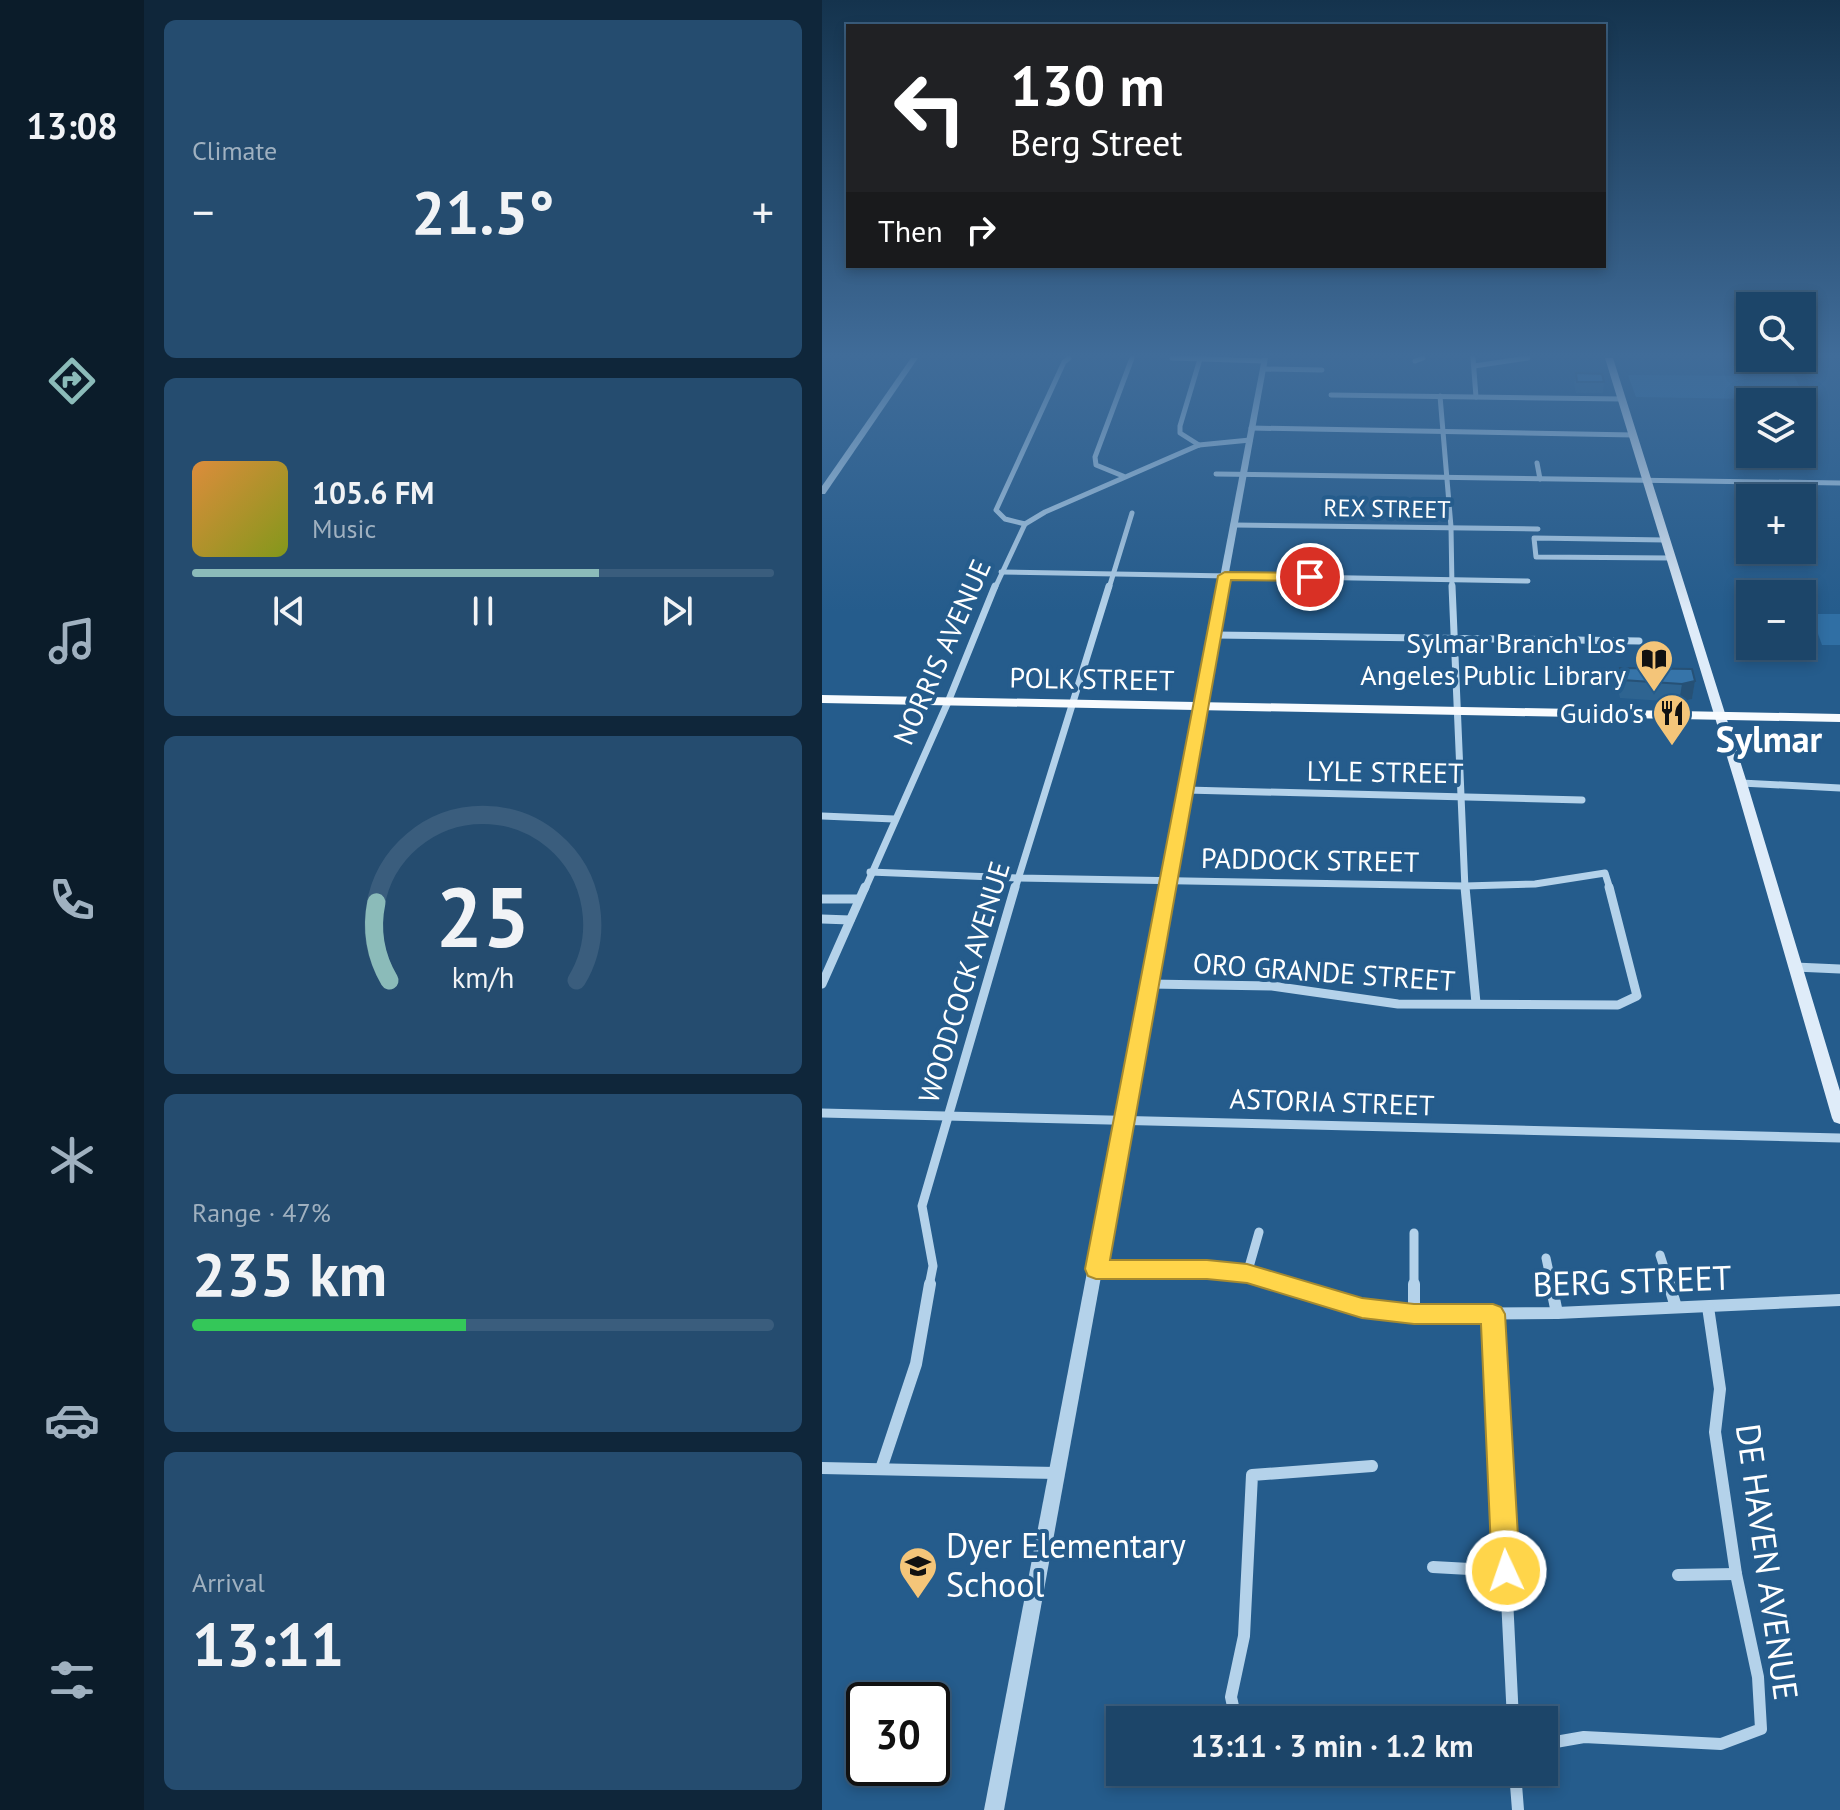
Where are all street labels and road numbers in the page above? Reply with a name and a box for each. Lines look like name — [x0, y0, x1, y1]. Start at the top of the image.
street label: REX STREET — [1323, 492, 1451, 525]
street label: NORRIS AVENUE — [884, 553, 999, 750]
street label: POLK STREET — [1009, 659, 1175, 698]
street label: LYLE STREET — [1306, 752, 1464, 791]
street label: PADDOCK STREET — [1201, 839, 1420, 880]
street label: WOODCOCK AVENUE — [909, 857, 1018, 1107]
street label: ORO GRANDE STREET — [1192, 944, 1457, 999]
street label: ASTORIA STREET — [1229, 1079, 1435, 1124]
street label: BERG STREET — [1532, 1255, 1732, 1305]
street label: DE HAVEN AVENUE — [1727, 1421, 1809, 1703]

